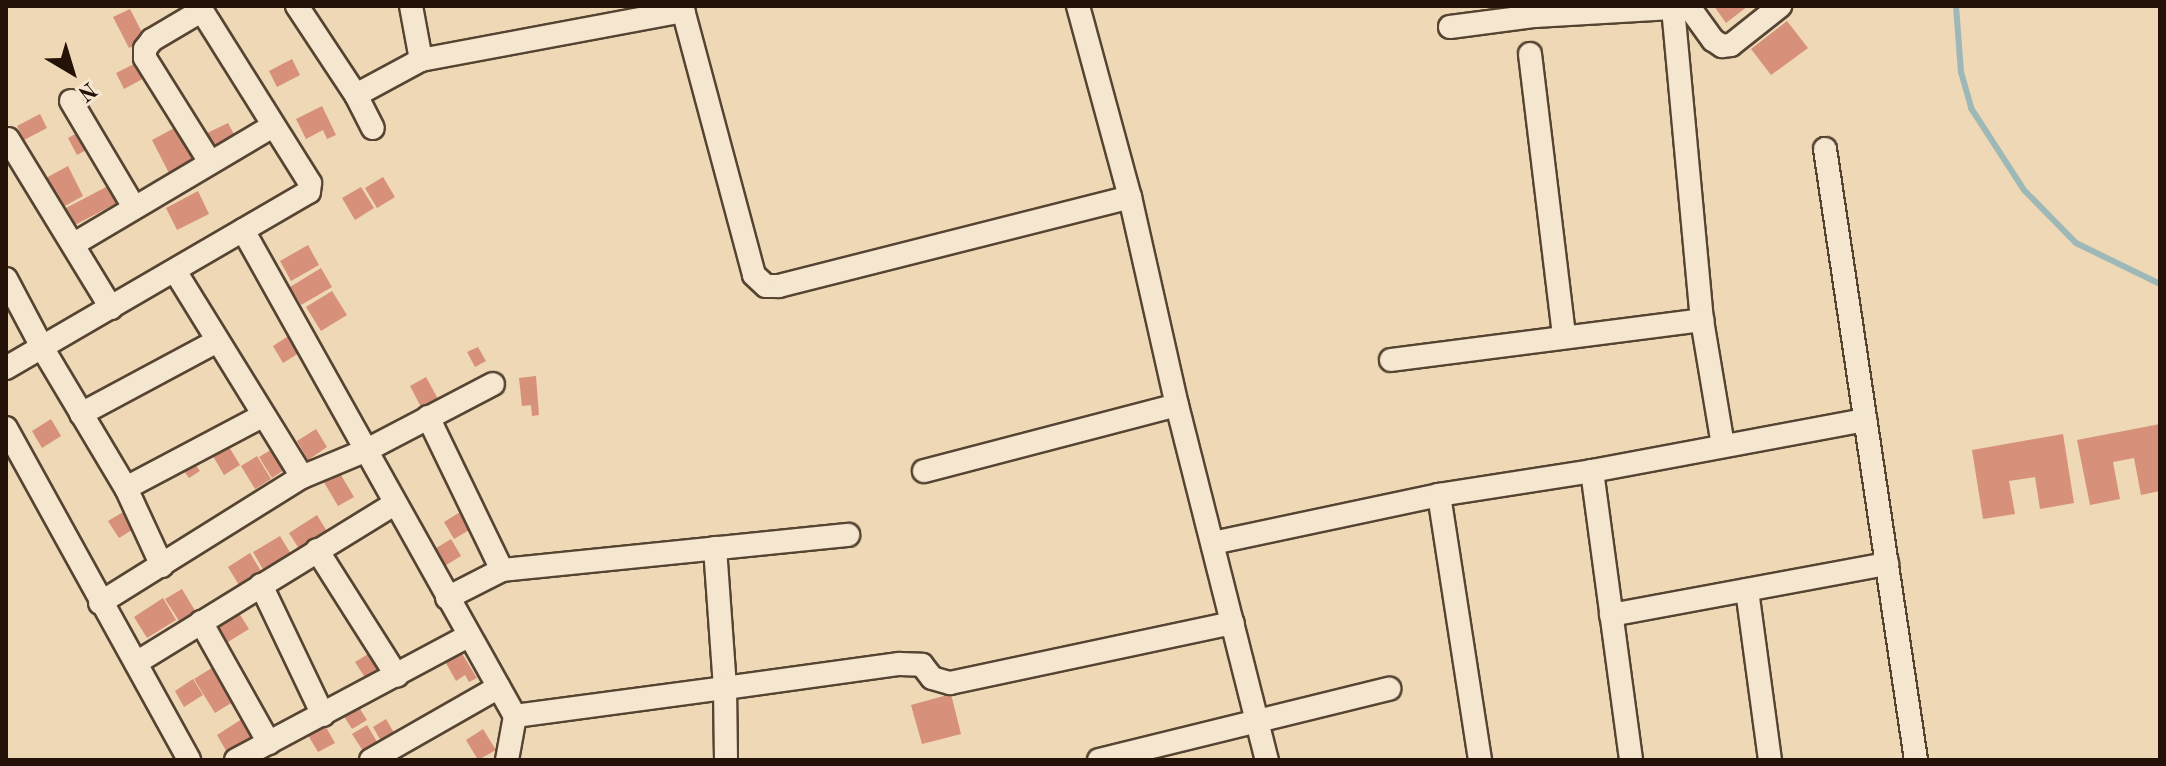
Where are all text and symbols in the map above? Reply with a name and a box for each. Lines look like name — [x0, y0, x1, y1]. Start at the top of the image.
north arrow — [32, 32, 112, 112]
text: N — [73, 77, 100, 105]

